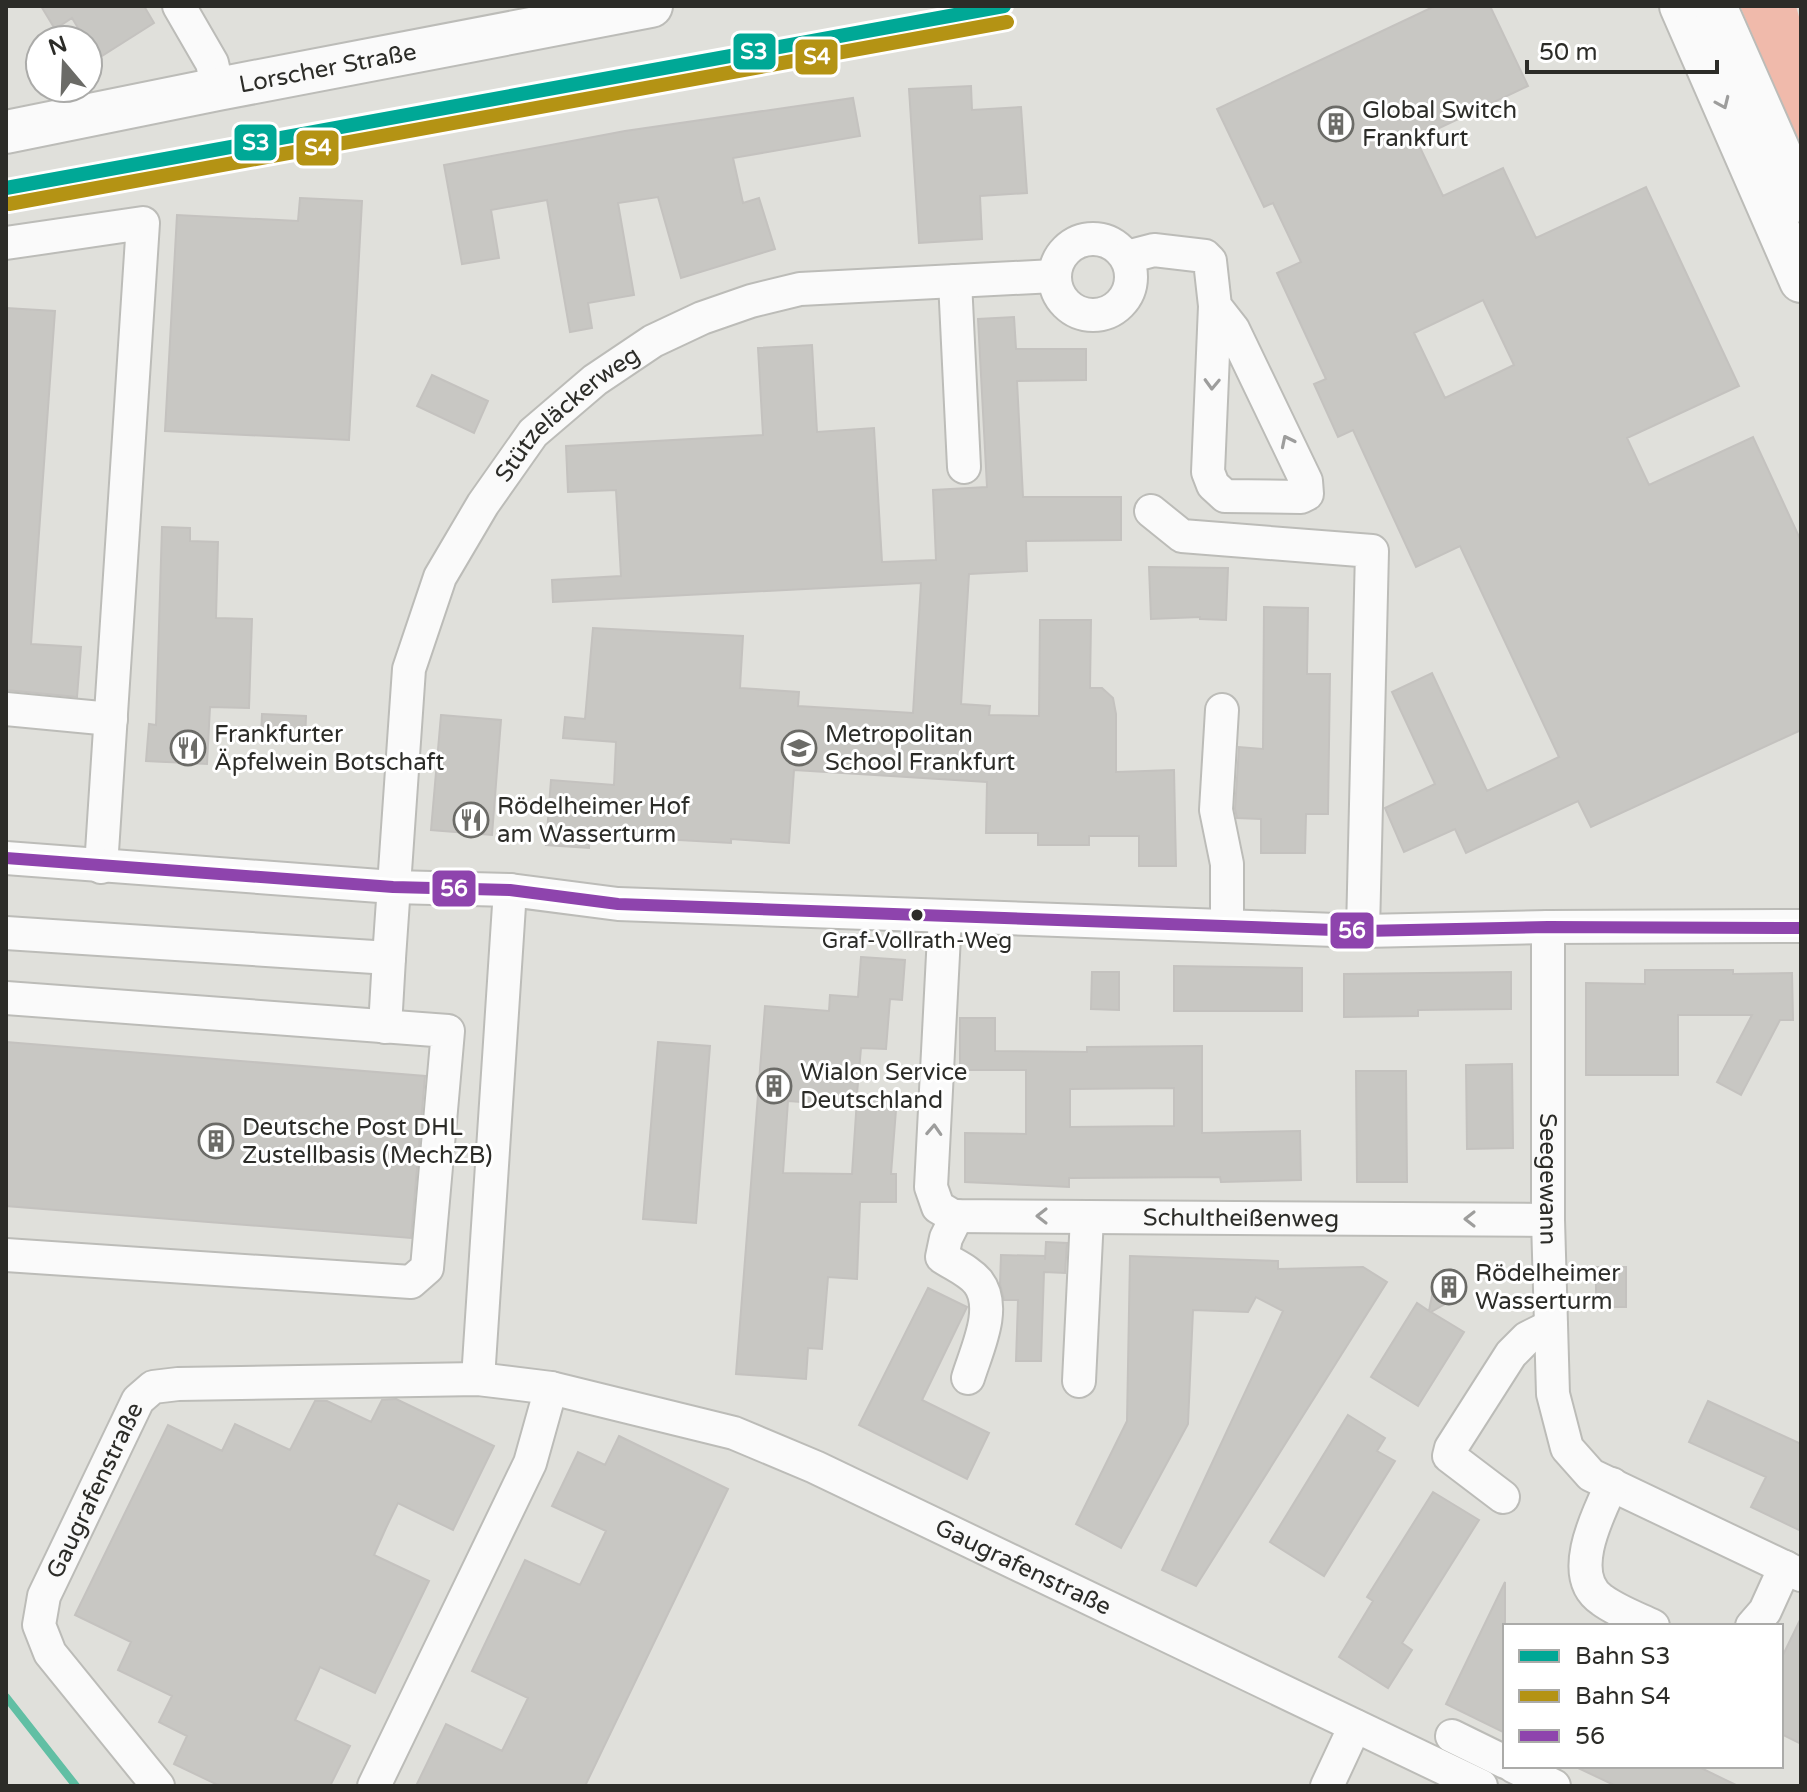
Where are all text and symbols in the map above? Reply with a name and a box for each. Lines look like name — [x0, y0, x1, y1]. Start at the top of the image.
north arrow — [24, 24, 104, 104]
scale bar — [1527, 24, 1717, 74]
text: N — [45, 31, 70, 61]
line badge: S3 — [732, 32, 777, 71]
street label: Lorscher Straße — [237, 37, 419, 100]
line badge: S4 — [794, 38, 839, 76]
text: 50 m — [1539, 38, 1597, 67]
text: S3 — [740, 39, 768, 65]
text: S4 — [803, 44, 831, 70]
one-way arrow — [1713, 95, 1729, 110]
place label: Global Switch Frankfurt — [1362, 96, 1517, 153]
building icon: Global Switch Frankfurt — [1317, 105, 1355, 143]
line badge: S3 — [233, 123, 278, 162]
line badge: S4 — [295, 129, 340, 167]
text: S3 — [242, 130, 270, 156]
text: S4 — [304, 135, 332, 161]
street label: Stützeläckerweg — [489, 340, 645, 488]
one-way arrow — [1204, 378, 1221, 391]
one-way arrow — [1281, 434, 1297, 449]
place label: Frankfurter Äpfelwein Botschaft — [214, 720, 444, 777]
place label: Metropolitan School Frankfurt — [825, 720, 1015, 777]
restaurant icon: Frankfurter Äpfelwein Botschaft — [169, 729, 207, 767]
school or university icon: Metropolitan School Frankfurt — [780, 729, 818, 767]
place label: Rödelheimer Hof am Wasserturm — [497, 792, 691, 849]
restaurant icon: Rödelheimer Hof am Wasserturm — [452, 801, 490, 839]
line badge: 56 — [431, 869, 477, 908]
text: 56 — [440, 876, 468, 902]
marker: Graf-Vollrath-Weg — [909, 907, 925, 923]
line badge: 56 — [1329, 911, 1375, 950]
text: 56 — [1338, 918, 1366, 944]
place label: Graf-Vollrath-Weg — [822, 928, 1012, 954]
place label: Wialon Service Deutschland — [800, 1058, 967, 1115]
building icon: Wialon Service Deutschland — [755, 1067, 793, 1105]
place label: Deutsche Post DHL Zustellbasis (MechZB) — [242, 1113, 493, 1170]
street label: Seegewann — [1533, 1113, 1563, 1246]
building icon: Deutsche Post DHL Zustellbasis (MechZB) — [197, 1122, 235, 1160]
one-way arrow — [925, 1123, 942, 1136]
street label: Schultheißenweg — [1143, 1203, 1339, 1234]
one-way arrow — [1035, 1207, 1048, 1225]
one-way arrow — [1463, 1210, 1476, 1228]
place label: Rödelheimer Wasserturm — [1475, 1259, 1621, 1316]
building icon: Rödelheimer Wasserturm — [1430, 1268, 1468, 1306]
street label: Gaugrafenstraße — [41, 1398, 150, 1583]
street label: Gaugrafenstraße — [930, 1513, 1116, 1622]
legend — [1503, 1624, 1783, 1768]
text: Bahn S3 — [1575, 1642, 1670, 1671]
text: Bahn S4 — [1575, 1682, 1670, 1711]
text: 56 — [1575, 1722, 1605, 1751]

